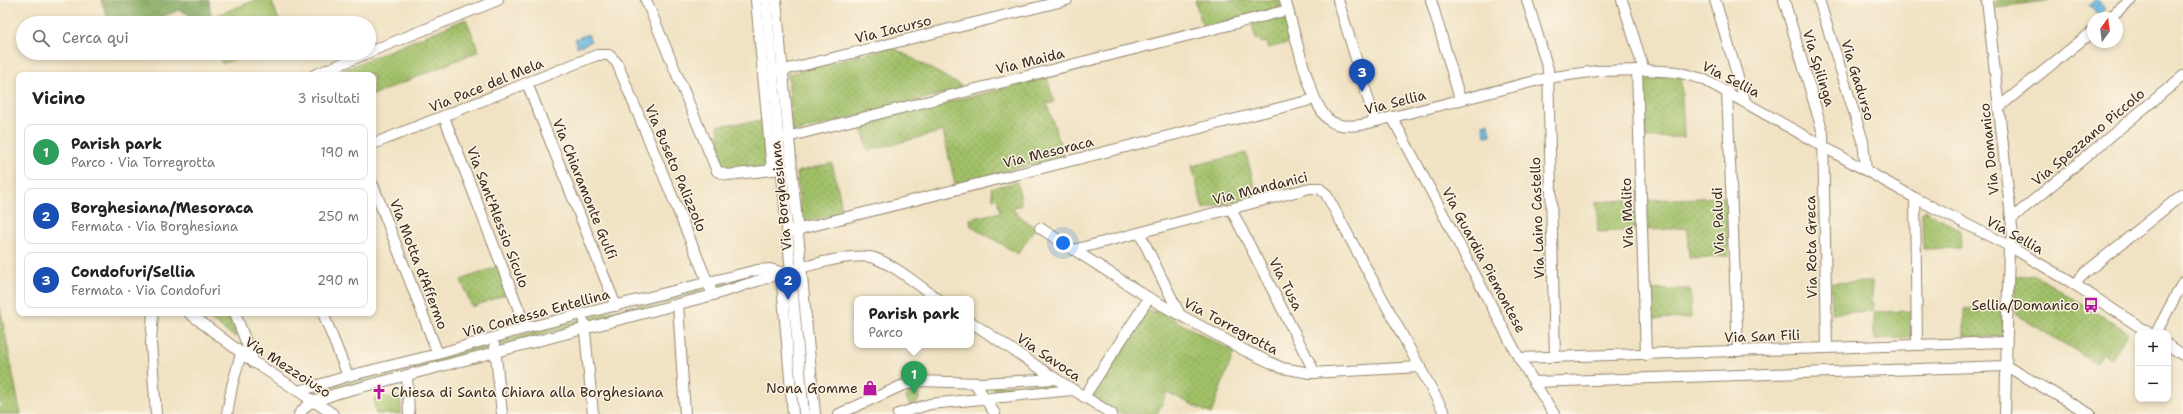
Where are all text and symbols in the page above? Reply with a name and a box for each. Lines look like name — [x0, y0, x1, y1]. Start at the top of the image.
street label: Via Iacurso — [853, 11, 933, 47]
north arrow — [2087, 12, 2123, 48]
search box — [16, 16, 376, 60]
icon: search — [30, 27, 52, 49]
street label: Via Spilinga — [1799, 27, 1839, 109]
text: Cerca qui — [62, 28, 129, 48]
street label: Via Gadurso — [1837, 37, 1879, 123]
street label: Via Maida — [994, 44, 1066, 78]
street label: Via Pace del Mela — [426, 54, 546, 116]
street label: Via Sellia — [1699, 57, 1763, 101]
pin: 3 — [1349, 59, 1375, 92]
street label: Via Spezzano Piccolo — [2028, 84, 2148, 190]
street label: Via Sellia — [1362, 86, 1428, 118]
text: Vicino — [32, 87, 85, 109]
text: 3 risultati — [297, 90, 360, 107]
street label: Via Buseto Palizzolo — [641, 102, 711, 234]
street label: Via Domanico — [1975, 102, 2003, 196]
street label: Via Chiaramonte Gulfi — [549, 116, 621, 262]
street label: Via Mesoraca — [1001, 132, 1095, 172]
text: Parish park — [71, 134, 162, 154]
street label: Via Borghesiana — [766, 140, 796, 252]
text: 1 — [43, 144, 49, 161]
text: 190 m — [320, 144, 359, 161]
street label: Via Sant'Alessio Siculo — [463, 144, 533, 290]
text: Parco · Via Torregrotta — [71, 154, 215, 171]
street label: Via Laino Castello — [1526, 157, 1548, 279]
street label: Via Mandanici — [1210, 167, 1310, 209]
street label: Via Malito — [1617, 177, 1637, 249]
street label: Via Guardia Piemontese — [1438, 184, 1530, 336]
street label: Via Paludi — [1708, 187, 1728, 255]
street label: Via Rota Greca — [1801, 195, 1821, 299]
street label: Via Motta d'Affermo — [386, 196, 452, 332]
text: Borghesiana/Mesoraca — [71, 198, 253, 218]
text: 2 — [41, 208, 51, 225]
text: 250 m — [318, 208, 359, 225]
street label: Via Sellia — [1983, 212, 2047, 258]
text: Fermata · Via Borghesiana — [71, 218, 238, 235]
your location — [1053, 233, 1073, 253]
street label: Via Tusa — [1265, 254, 1307, 314]
text: Condofuri/Sellia — [71, 262, 195, 282]
pin: 2 — [775, 267, 801, 300]
text: 3 — [41, 272, 51, 289]
text: 290 m — [317, 272, 359, 289]
text: Fermata · Via Condofuri — [71, 282, 221, 299]
street label: Via Contessa Entellina — [460, 285, 612, 341]
street label: Via Torregrotta — [1181, 293, 1282, 359]
popup — [854, 296, 974, 348]
place label: Sellia/Domanico — [1971, 296, 2079, 314]
bus stop icon: Sellia/Domanico — [2082, 296, 2100, 314]
text: Parish park — [869, 304, 959, 324]
text: Parco — [869, 324, 903, 341]
street label: Via San Fili — [1724, 326, 1800, 346]
street label: Via Savoca — [1013, 329, 1085, 385]
map controls — [2135, 330, 2171, 402]
button: + — [2135, 330, 2171, 366]
street label: Via Mezzoiuso — [242, 333, 334, 401]
pin: 1 — [901, 361, 927, 394]
button: − — [2135, 366, 2171, 402]
place label: Nona Gomme — [766, 379, 858, 397]
shop icon: Nona Gomme — [861, 379, 879, 397]
church icon: Chiesa di Santa Chiara alla Borghesiana — [370, 383, 388, 401]
place label: Chiesa di Santa Chiara alla Borghesiana — [391, 383, 664, 401]

